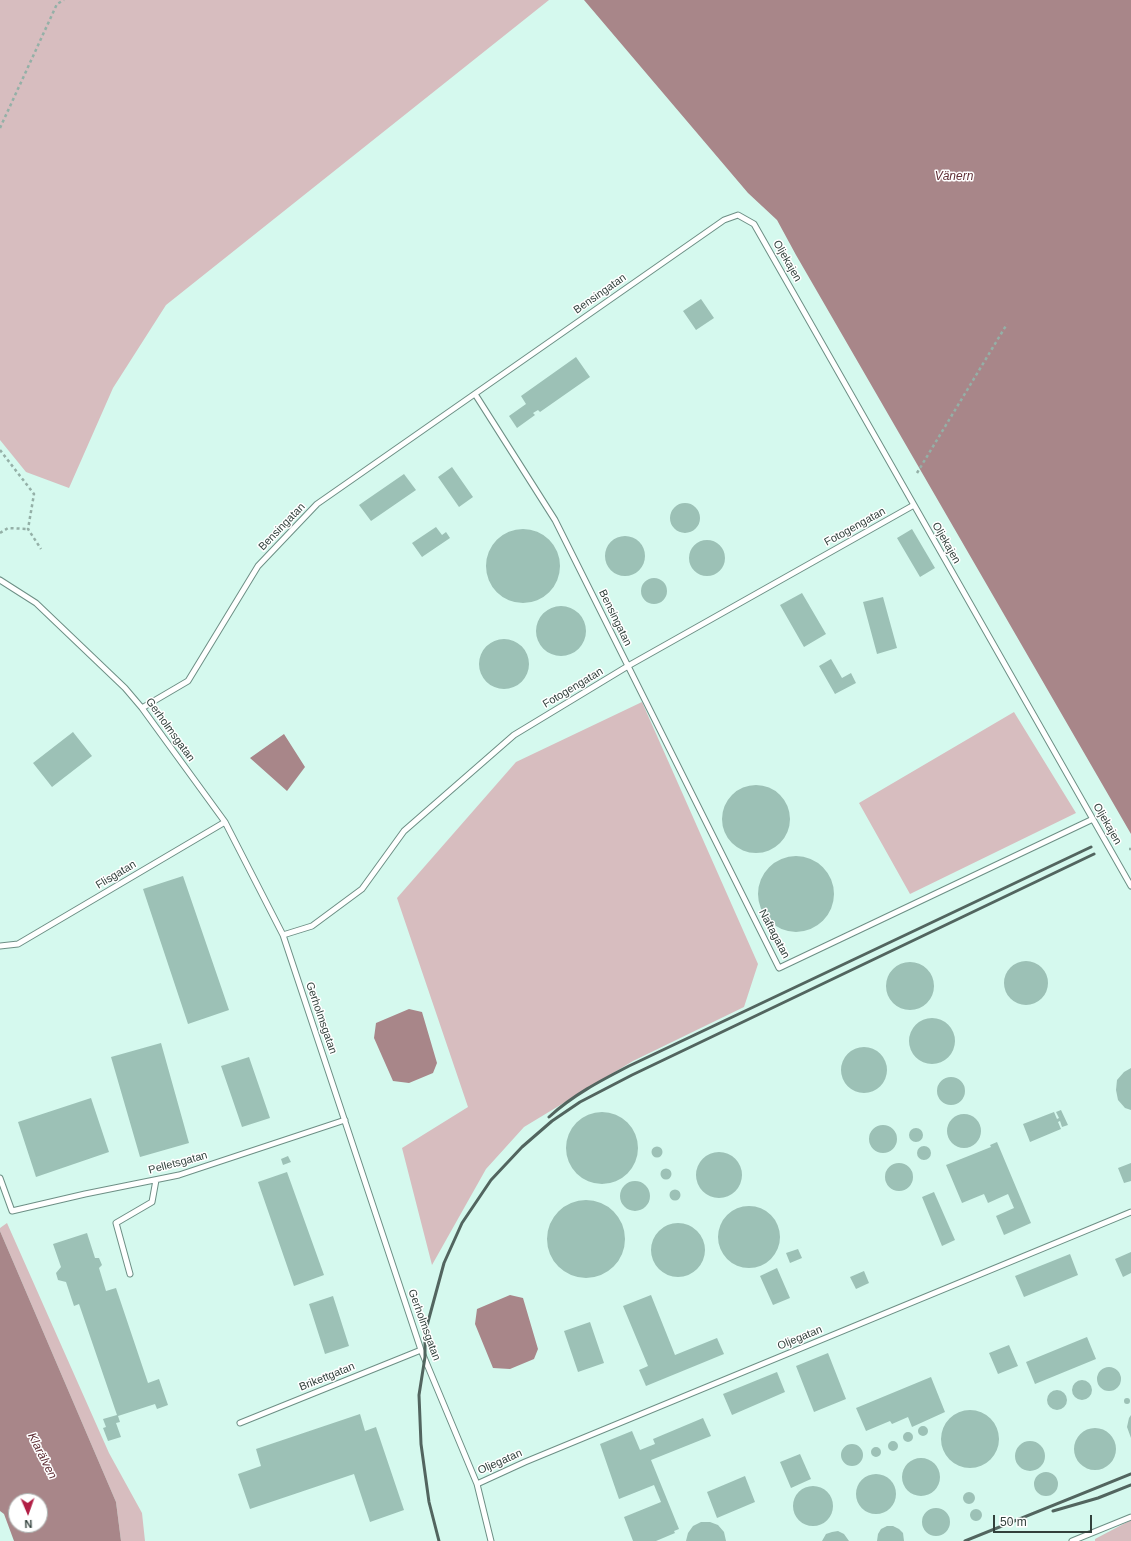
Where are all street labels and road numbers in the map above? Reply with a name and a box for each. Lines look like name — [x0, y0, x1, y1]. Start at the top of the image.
street label: Oljekajen — [770, 238, 804, 284]
street label: Bensingatan — [571, 271, 629, 317]
street label: Bensingatan — [256, 500, 308, 554]
street label: Fotogengatan — [822, 505, 888, 549]
street label: Oljekajen — [929, 520, 963, 566]
street label: Bensingatan — [596, 588, 634, 648]
street label: Fotogengatan — [541, 665, 605, 711]
street label: Gerholmsgatan — [143, 696, 197, 764]
street label: Oljekajen — [1090, 801, 1124, 847]
street label: Flisgatan — [93, 858, 139, 892]
street label: Naftagatan — [756, 907, 792, 961]
street label: Gerholmsgatan — [303, 980, 339, 1056]
street label: Pelletsgatan — [147, 1149, 209, 1177]
street label: Gerholmsgatan — [405, 1287, 443, 1363]
street label: Oljegatan — [776, 1323, 824, 1353]
street label: Brikettgatan — [297, 1360, 357, 1394]
street label: Oljegatan — [476, 1446, 524, 1478]

